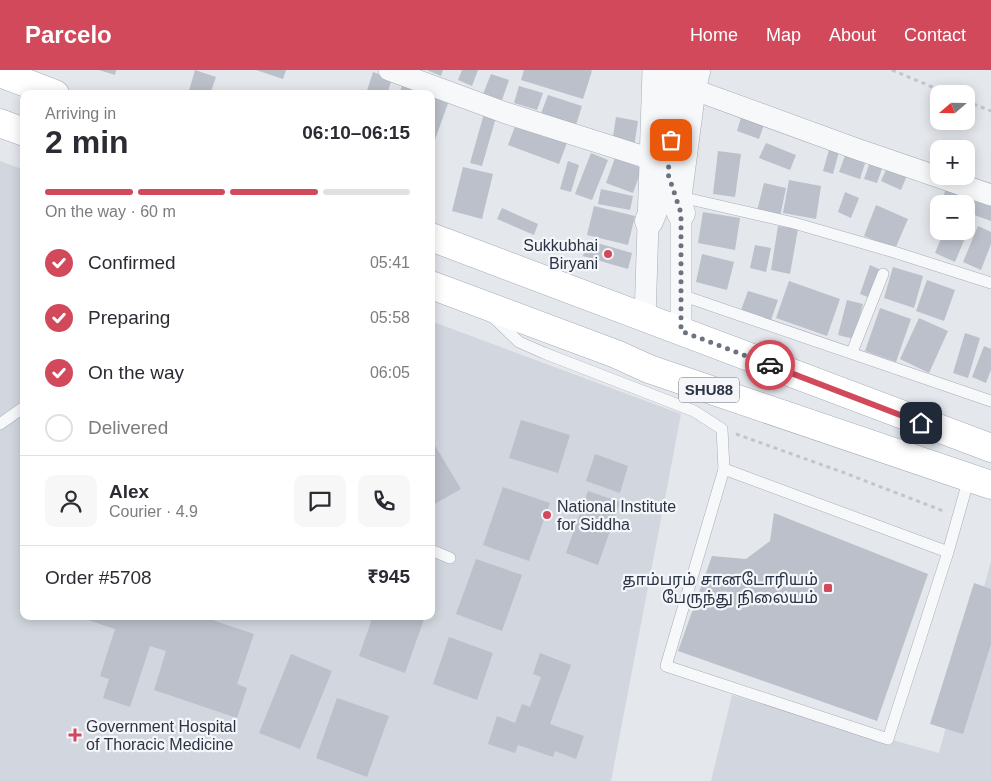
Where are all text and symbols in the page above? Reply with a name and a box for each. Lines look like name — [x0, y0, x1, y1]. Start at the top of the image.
text: Parcelo — [25, 21, 112, 48]
text: Home — [690, 25, 738, 45]
text: Map — [766, 25, 801, 45]
text: About — [829, 25, 876, 45]
text: Contact — [904, 25, 966, 45]
north arrow — [930, 85, 975, 130]
map controls — [930, 85, 975, 240]
text: Arriving in — [45, 105, 116, 122]
pin — [650, 119, 692, 161]
text: 06:10–06:15 — [302, 122, 410, 143]
text: 2 min — [45, 124, 129, 160]
icon: bag — [657, 126, 685, 154]
button: + — [930, 140, 975, 185]
button: − — [930, 195, 975, 240]
text: On the way · 60 m — [45, 203, 176, 220]
place label: Sukkubhai Biryani — [523, 237, 598, 272]
marker: Sukkubhai Biryani — [602, 248, 614, 260]
icon: check — [45, 249, 73, 277]
text: Confirmed — [88, 252, 176, 273]
text: 05:41 — [370, 254, 410, 271]
icon: check — [45, 304, 73, 332]
text: Preparing — [88, 307, 170, 328]
text: 05:58 — [370, 309, 410, 326]
courier — [745, 340, 795, 390]
icon: car — [756, 351, 784, 379]
icon: check — [45, 359, 73, 387]
text: On the way — [88, 362, 184, 383]
text: 06:05 — [370, 364, 410, 381]
road number: SHU88 — [679, 378, 739, 402]
pin — [900, 402, 942, 444]
icon: home — [907, 409, 935, 437]
text: Delivered — [88, 417, 168, 438]
button: person — [45, 475, 97, 527]
button: chat — [294, 475, 346, 527]
button: phone — [358, 475, 410, 527]
text: Alex — [109, 481, 149, 502]
place label: National Institute for Siddha — [557, 498, 676, 533]
text: Courier · 4.9 — [109, 503, 198, 520]
marker: National Institute for Siddha — [541, 509, 553, 521]
text: ₹945 — [367, 566, 410, 587]
text: Order #5708 — [45, 567, 152, 588]
place label: தாம்பரம் சானடோரியம் பேருந்து நிலையம் — [622, 571, 818, 609]
marker: தாம்பரம் சானடோரியம் பேருந்து நிலையம் — [822, 582, 834, 594]
place label: Government Hospital of Thoracic Medicine — [86, 718, 236, 753]
marker: Government Hospital of Thoracic Medicine — [68, 728, 82, 742]

